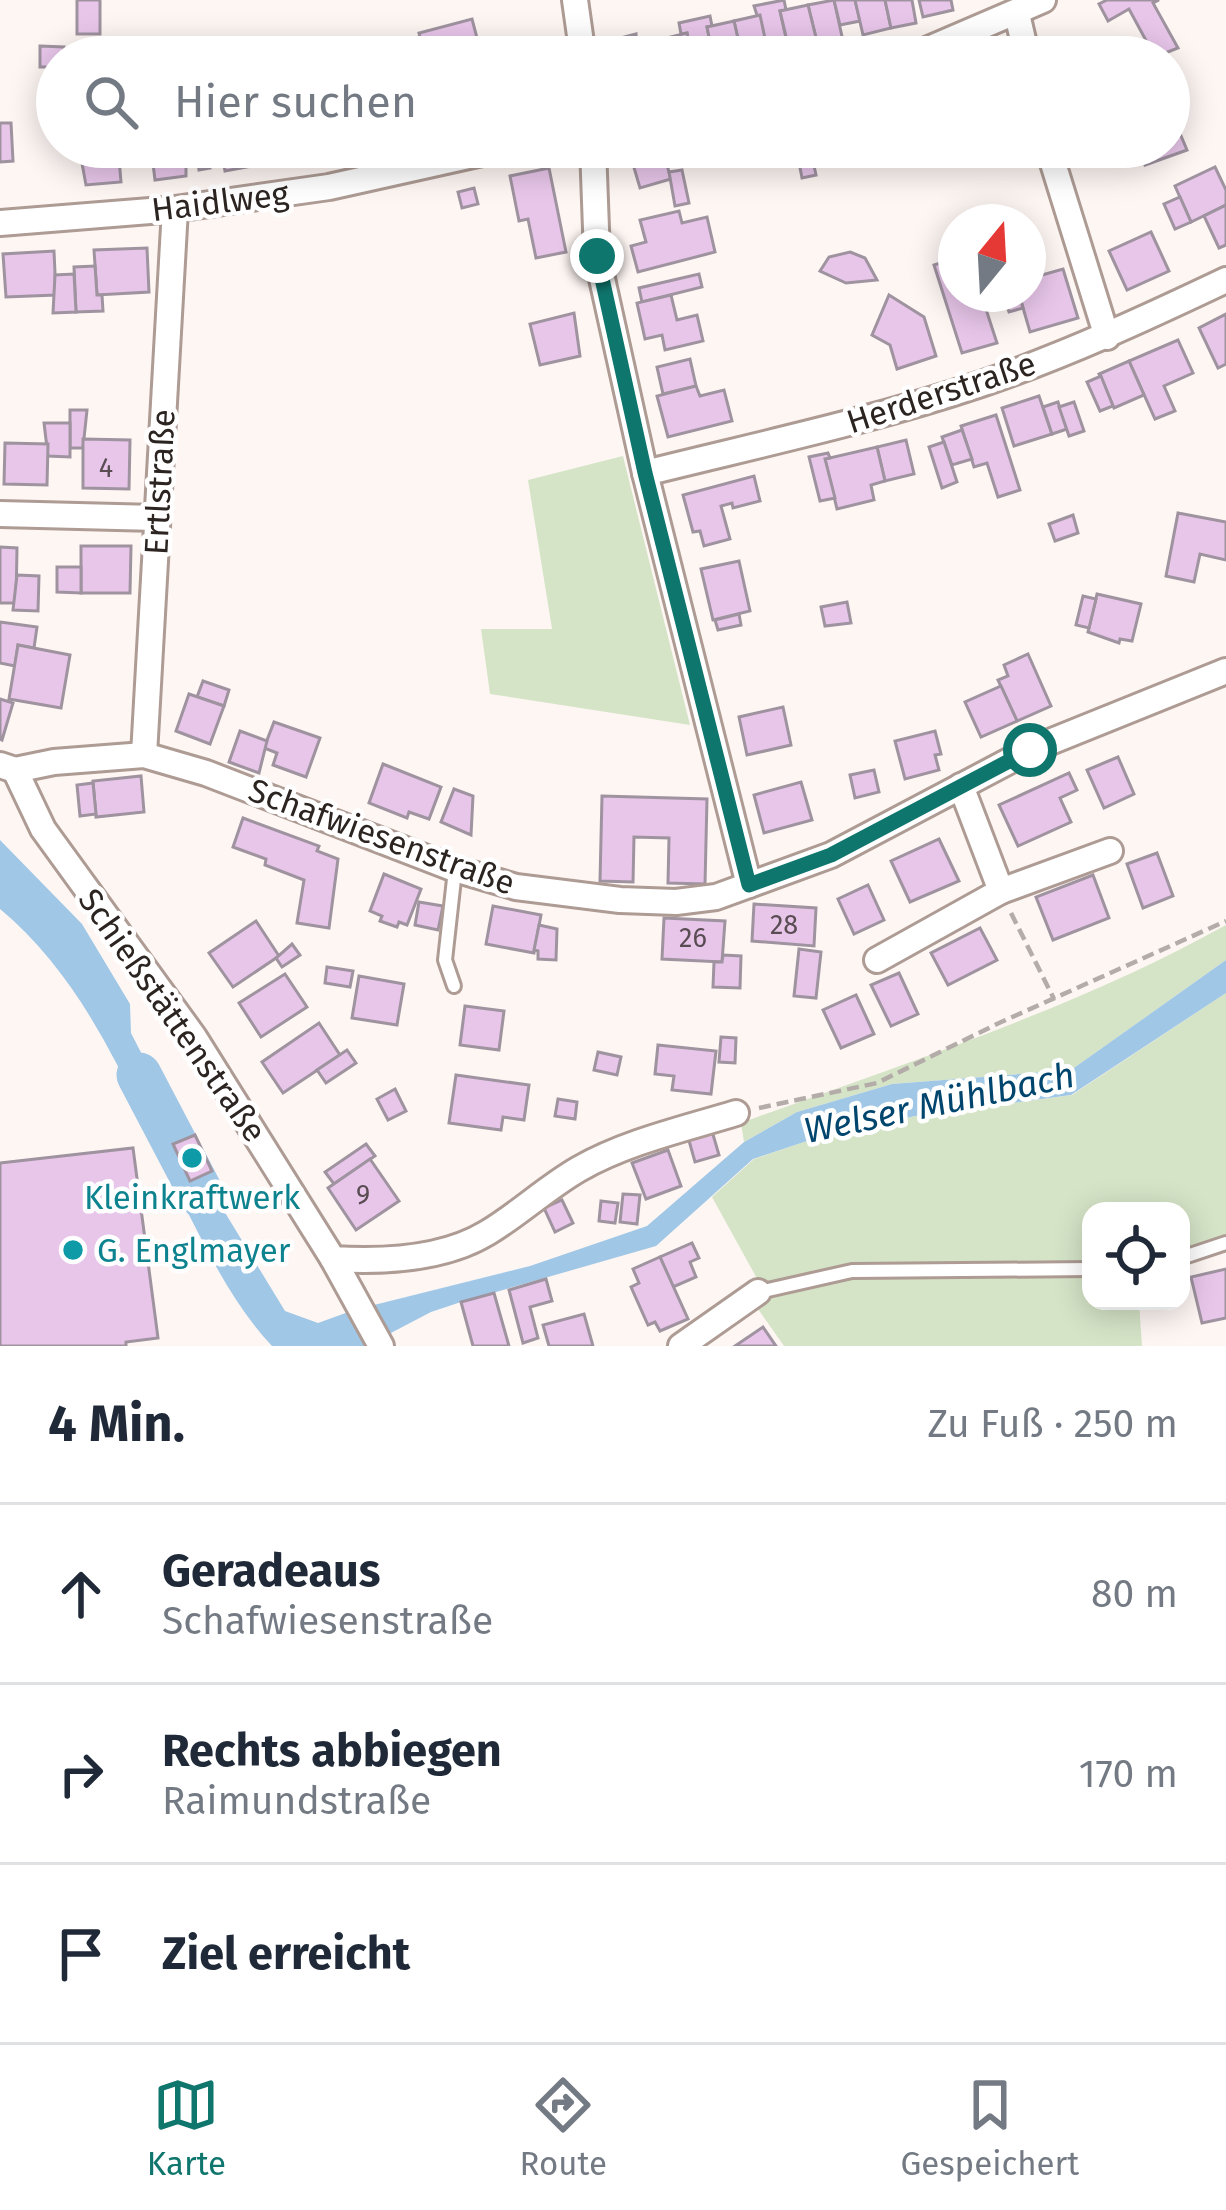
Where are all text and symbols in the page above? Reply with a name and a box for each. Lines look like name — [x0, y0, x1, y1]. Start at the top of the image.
search box — [36, 36, 1190, 168]
icon: search — [78, 69, 144, 135]
text: Hier suchen — [174, 75, 417, 129]
street label: Haidlweg — [149, 174, 292, 230]
north arrow — [938, 204, 1046, 312]
route end — [570, 229, 624, 283]
street label: Herderstraße — [842, 344, 1041, 442]
street label: Ertlstraße — [136, 408, 184, 556]
house number: 4 — [99, 452, 113, 484]
route start — [1003, 723, 1057, 777]
street label: Schafwiesenstraße — [243, 770, 520, 904]
street label: Schießstättenstraße — [70, 881, 275, 1150]
house number: 28 — [770, 909, 798, 941]
house number: 26 — [679, 922, 707, 954]
water label: Welser Mühlbach — [800, 1053, 1078, 1153]
marker: Kleinkraftwerk — [179, 1145, 205, 1171]
place label: Kleinkraftwerk — [84, 1178, 300, 1218]
house number: 9 — [356, 1179, 370, 1211]
map controls — [1082, 1202, 1190, 1310]
button: locate — [1082, 1202, 1190, 1310]
place label: G. Englmayer — [97, 1231, 291, 1271]
marker: G. Englmayer — [60, 1237, 86, 1263]
text: 4 Min. — [48, 1393, 185, 1455]
text: Zu Fuß · 250 m — [927, 1401, 1178, 1447]
text: Geradeaus — [162, 1544, 381, 1598]
icon: ahead — [48, 1561, 114, 1627]
text: 80 m — [1091, 1571, 1178, 1617]
text: Schafwiesenstraße — [162, 1598, 493, 1644]
text: Rechts abbiegen — [162, 1724, 502, 1778]
icon: right — [48, 1741, 114, 1807]
text: 170 m — [1079, 1751, 1178, 1797]
text: Raimundstraße — [162, 1778, 431, 1824]
icon: arrive — [48, 1921, 114, 1987]
text: Ziel erreicht — [162, 1927, 410, 1981]
tab: Karte — [147, 2072, 226, 2184]
tab: Route — [520, 2072, 607, 2184]
tab: Gespeichert — [900, 2072, 1079, 2184]

